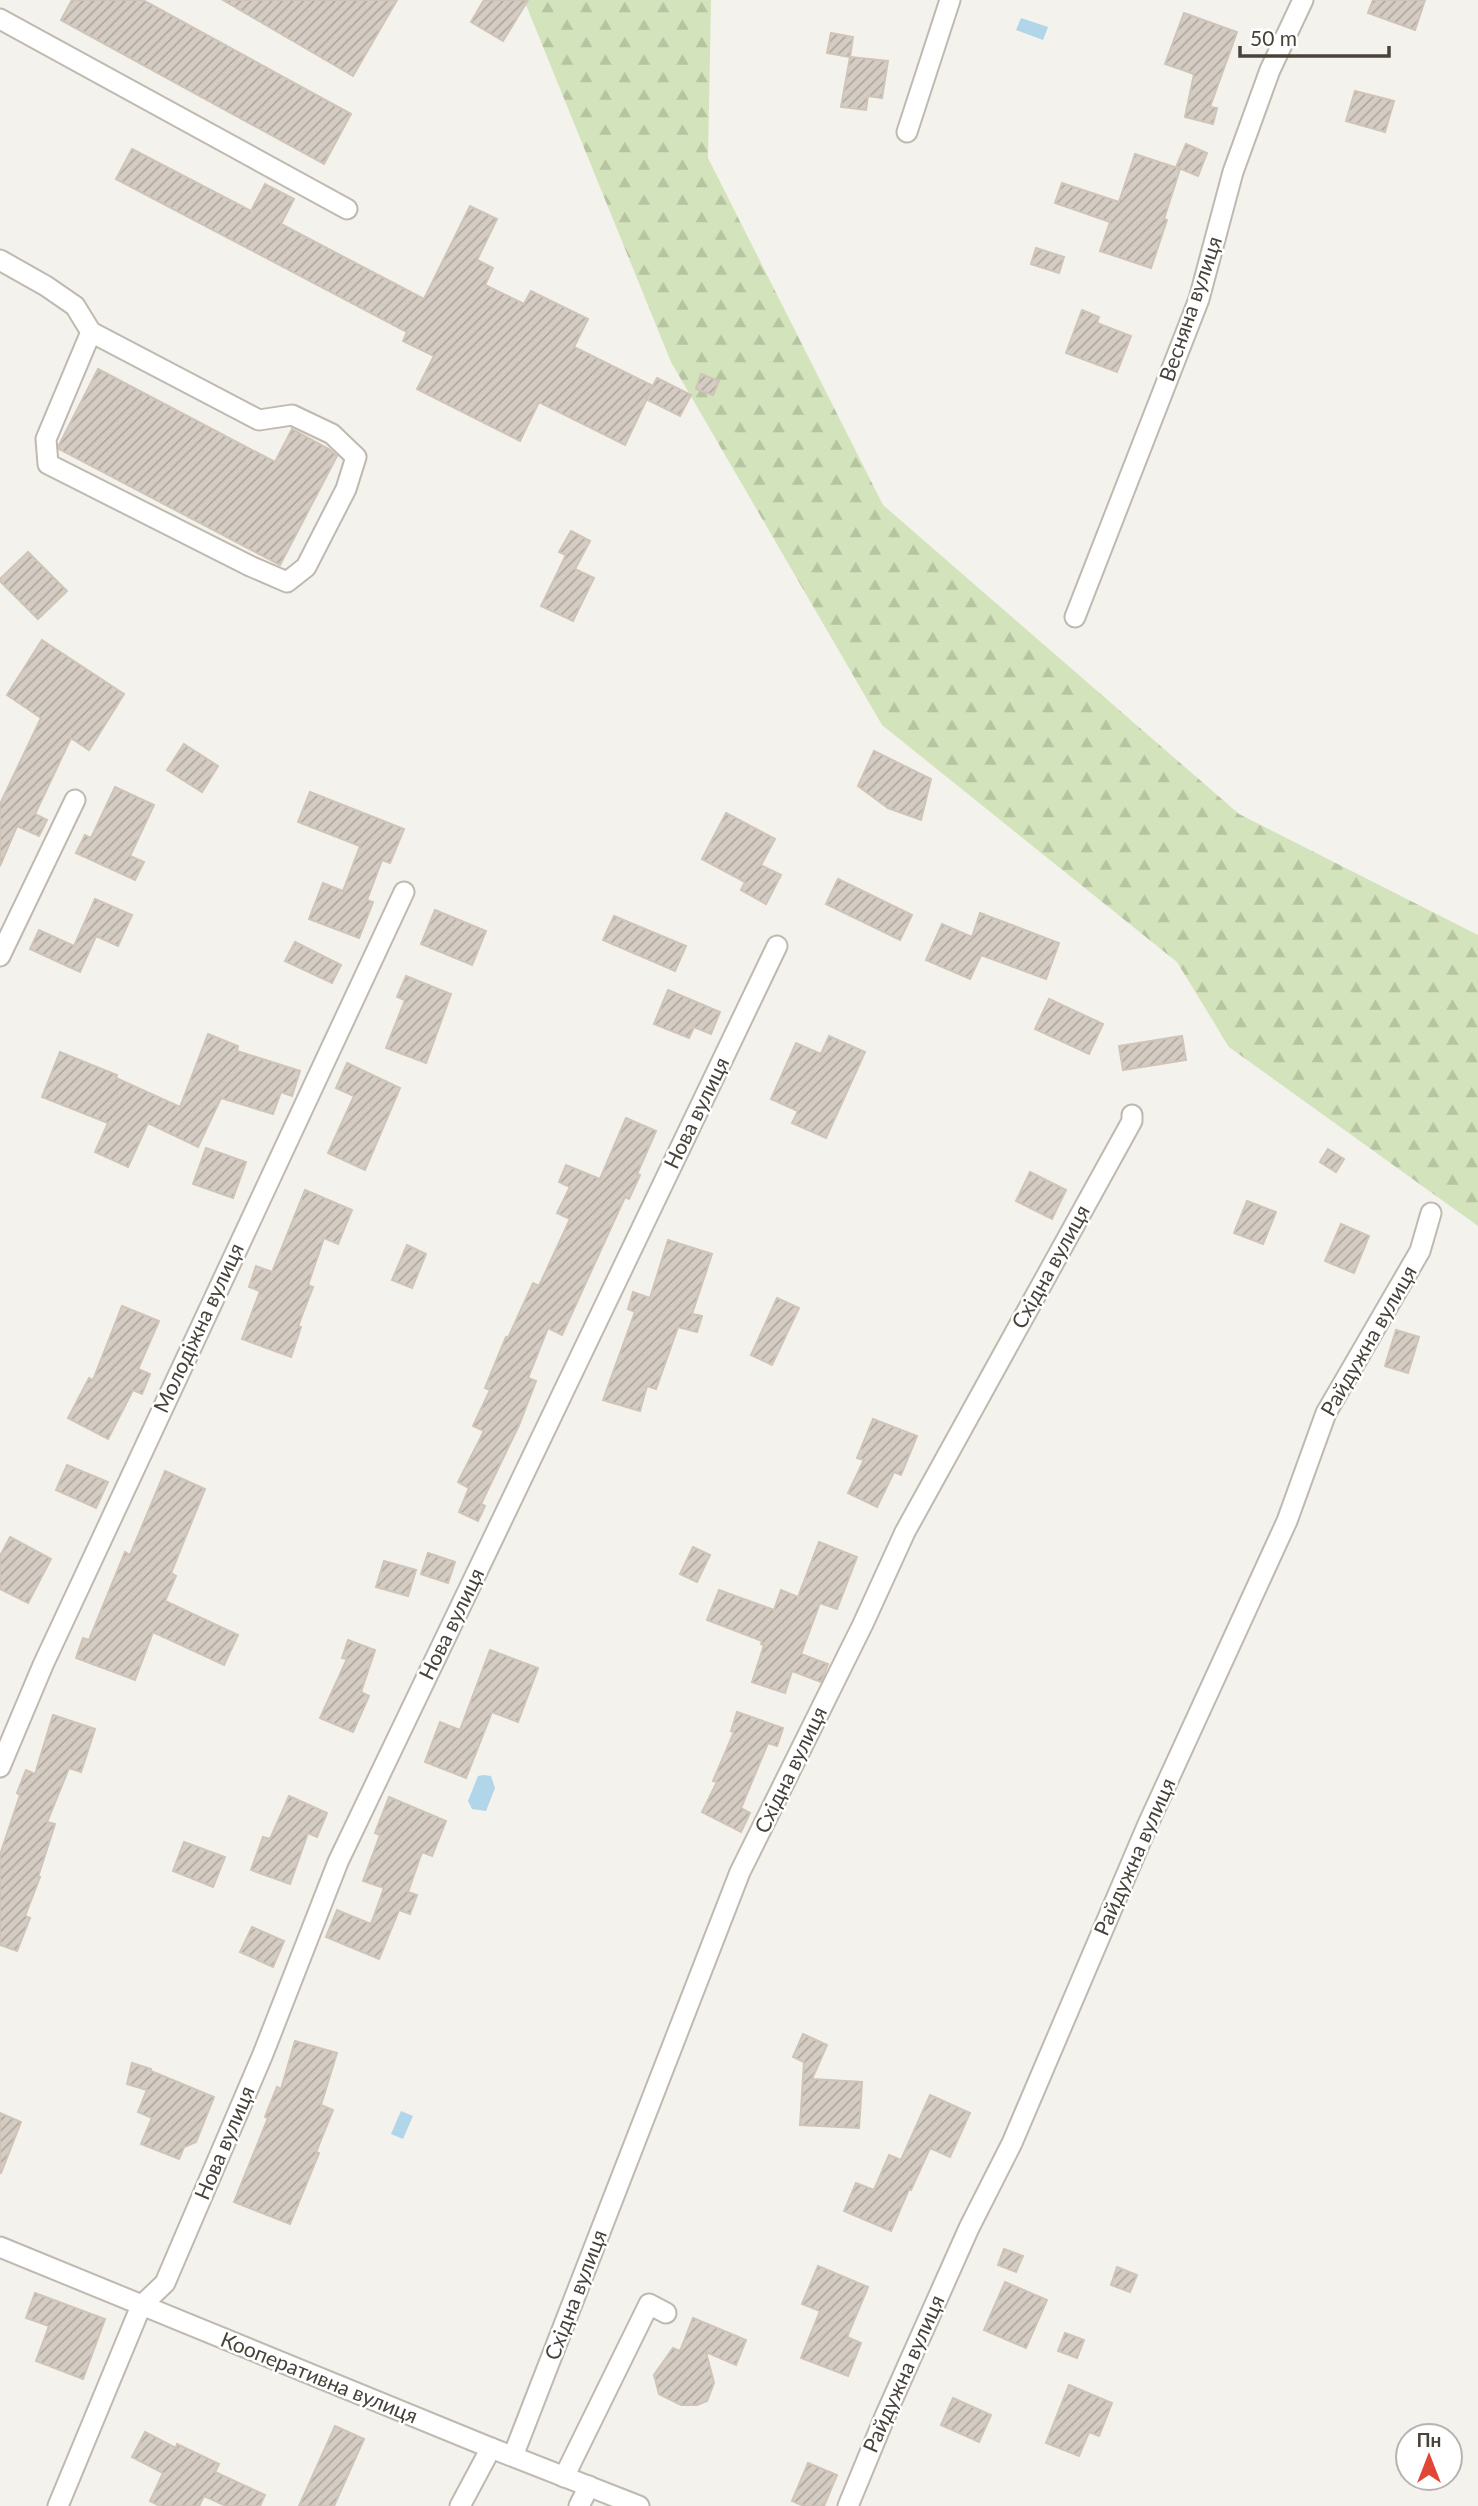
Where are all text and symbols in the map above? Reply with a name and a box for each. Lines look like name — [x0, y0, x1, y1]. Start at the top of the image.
scale bar — [1240, 14, 1389, 58]
text: 50 m — [1250, 25, 1297, 50]
street label: Весняна вулиця — [1153, 233, 1226, 384]
street label: Нова вулиця — [658, 1052, 733, 1172]
street label: Східна вулиця — [1005, 1200, 1094, 1332]
street label: Молодіжна вулиця — [147, 1239, 248, 1416]
street label: Райдужна вулиця — [1314, 1261, 1421, 1420]
street label: Нова вулиця — [413, 1563, 488, 1683]
street label: Східна вулиця — [748, 1702, 831, 1837]
street label: Райдужна вулиця — [1088, 1774, 1180, 1939]
street label: Нова вулиця — [188, 2082, 259, 2203]
street label: Східна вулиця — [538, 2226, 611, 2363]
street label: Райдужна вулиця — [857, 2291, 949, 2456]
street label: Кооперативна вулиця — [217, 2326, 422, 2428]
north arrow — [1394, 2422, 1464, 2492]
text: Пн — [1417, 2428, 1441, 2451]

